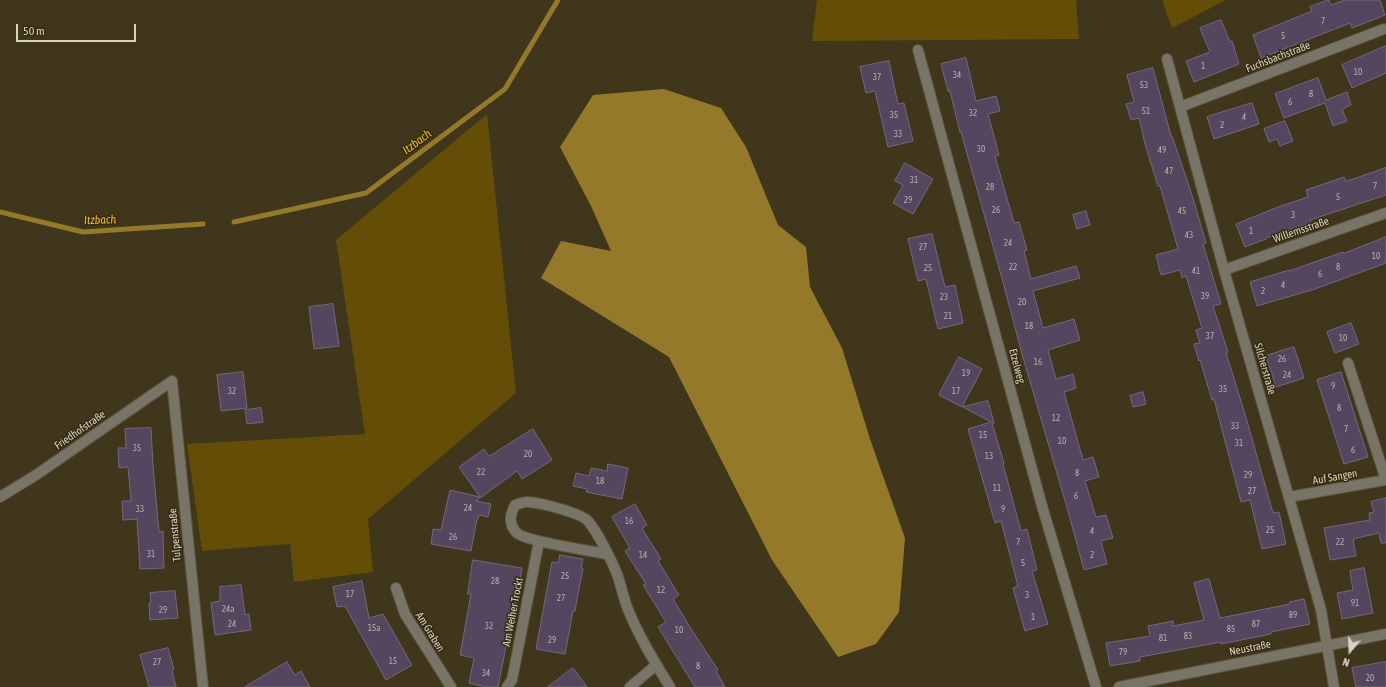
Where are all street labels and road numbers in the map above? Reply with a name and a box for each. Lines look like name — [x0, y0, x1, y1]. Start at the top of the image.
street label: Fuchsbachstraße — [1244, 39, 1312, 75]
street label: Willemsstraße — [1271, 214, 1331, 246]
street label: Silcherstraße — [1251, 342, 1279, 396]
street label: Etzelweg — [1006, 347, 1028, 385]
street label: Friedhofstraße — [52, 408, 108, 452]
street label: Auf Sangen — [1312, 467, 1358, 487]
street label: Tulpenstraße — [166, 508, 184, 562]
street label: Am Weiher Trockt — [500, 577, 526, 647]
street label: Am Graben — [413, 610, 447, 654]
street label: Neustraße — [1228, 637, 1272, 659]

